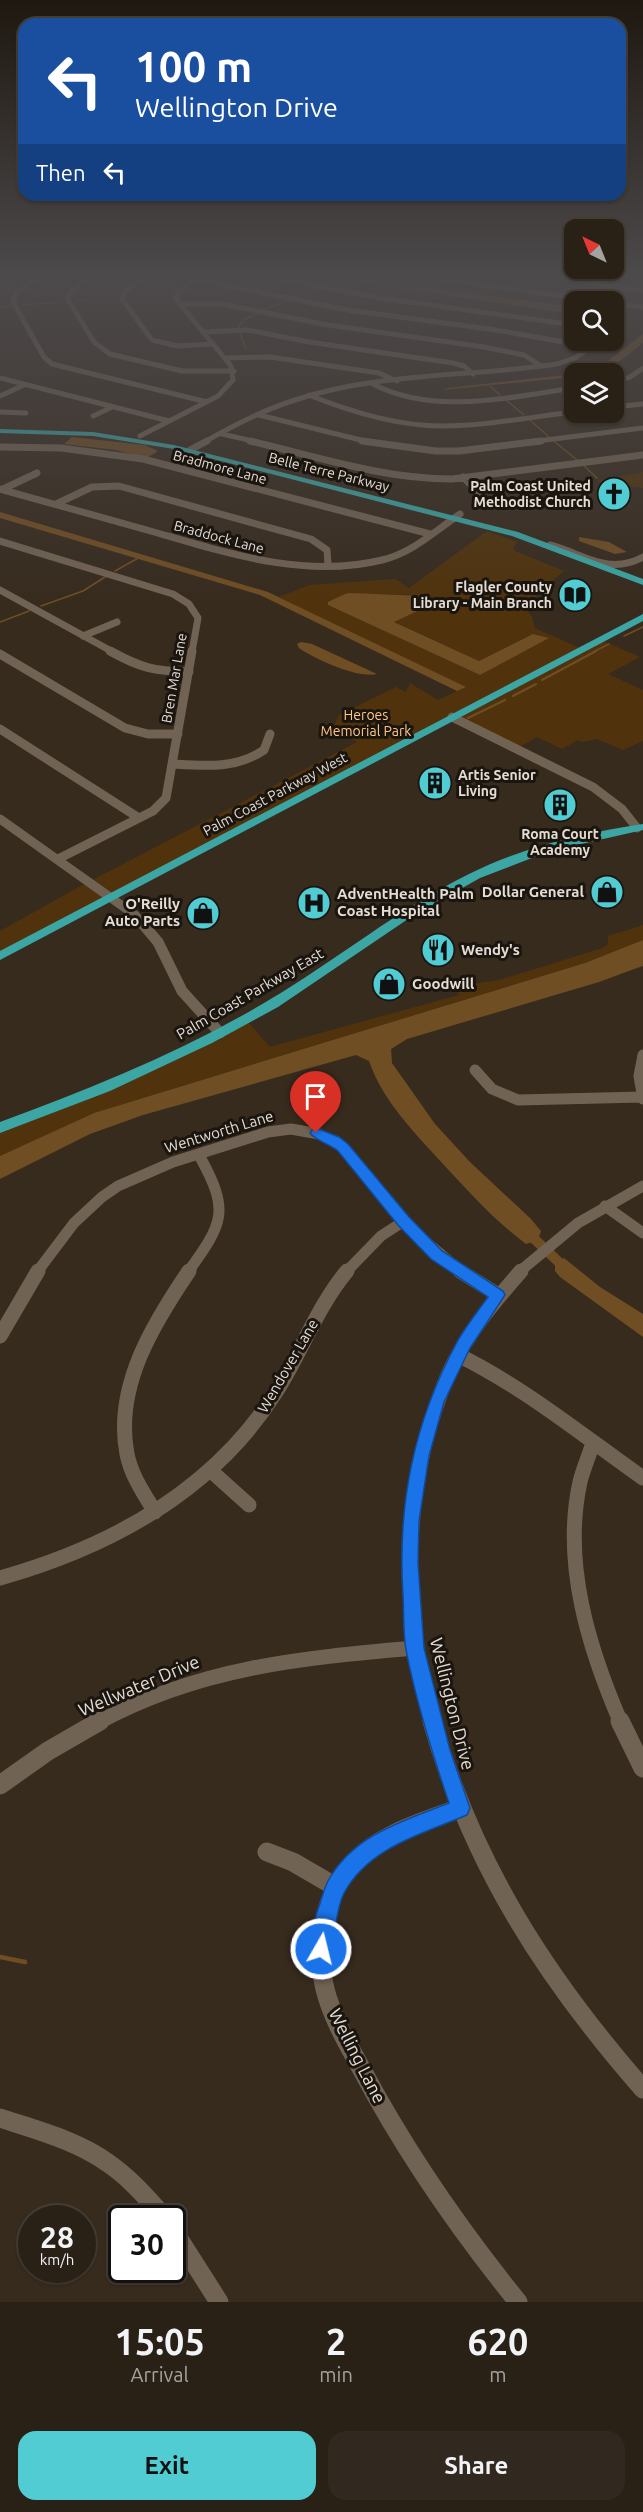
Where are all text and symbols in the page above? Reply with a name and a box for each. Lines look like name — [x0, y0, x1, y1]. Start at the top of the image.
icon: left — [36, 42, 114, 120]
text: 100 m — [135, 43, 252, 90]
text: Wellington Drive — [135, 92, 338, 122]
icon: left — [98, 156, 131, 189]
text: Then — [36, 160, 86, 185]
north arrow — [564, 219, 624, 279]
map controls — [564, 219, 624, 423]
button: search — [564, 291, 624, 351]
button: layers — [564, 363, 624, 423]
street label: Bradmore Lane — [172, 447, 268, 487]
street label: Belle Terre Parkway — [267, 449, 391, 495]
church icon: Palm Coast United Methodist Church — [596, 476, 632, 512]
place label: Palm Coast United Methodist Church — [470, 478, 591, 510]
street label: Braddock Lane — [172, 517, 266, 557]
library icon: Flagler County Library - Main Branch — [557, 577, 593, 613]
place label: Flagler County Library - Main Branch — [413, 579, 553, 611]
street label: Bren Mar Lane — [158, 632, 190, 724]
park label: Heroes Memorial Park — [321, 707, 411, 739]
street label: Palm Coast Parkway West — [200, 749, 350, 839]
building icon: Artis Senior Living — [417, 765, 453, 801]
place label: Artis Senior Living — [458, 767, 536, 799]
building icon: Roma Court Academy — [542, 787, 578, 823]
place label: Roma Court Academy — [521, 826, 599, 858]
shop icon: Dollar General — [589, 874, 625, 910]
place label: Dollar General — [482, 883, 584, 900]
hospital icon: AdventHealth Palm Coast Hospital — [296, 885, 332, 921]
place label: AdventHealth Palm Coast Hospital — [337, 885, 474, 919]
place label: O'Reilly Auto Parts — [105, 895, 180, 929]
shop icon: O'Reilly Auto Parts — [185, 895, 221, 931]
restaurant icon: Wendy's — [420, 932, 456, 968]
place label: Wendy's — [461, 941, 520, 958]
street label: Palm Coast Parkway East — [173, 944, 326, 1043]
shop icon: Goodwill — [371, 966, 407, 1002]
place label: Goodwill — [412, 975, 475, 992]
pin — [290, 1071, 341, 1133]
icon: arrive — [299, 1080, 332, 1113]
street label: Wentworth Lane — [163, 1107, 275, 1156]
street label: Wendover Lane — [254, 1316, 321, 1415]
street label: Wellington Drive — [427, 1636, 479, 1772]
street label: Wellwater Drive — [75, 1651, 202, 1720]
position arrow — [289, 1917, 353, 1981]
street label: Welling Lane — [325, 2005, 390, 2106]
speed limit sign: 30 — [108, 2205, 186, 2283]
text: 28 — [40, 2220, 74, 2254]
text: km/h — [40, 2251, 74, 2268]
text: 15:05 — [115, 2321, 205, 2362]
text: 2 — [326, 2321, 346, 2362]
text: 620 — [467, 2321, 528, 2362]
text: Arrival — [131, 2363, 189, 2386]
text: min — [319, 2363, 353, 2386]
text: m — [489, 2363, 507, 2386]
button: Exit — [18, 2431, 316, 2500]
button: Share — [328, 2431, 625, 2500]

